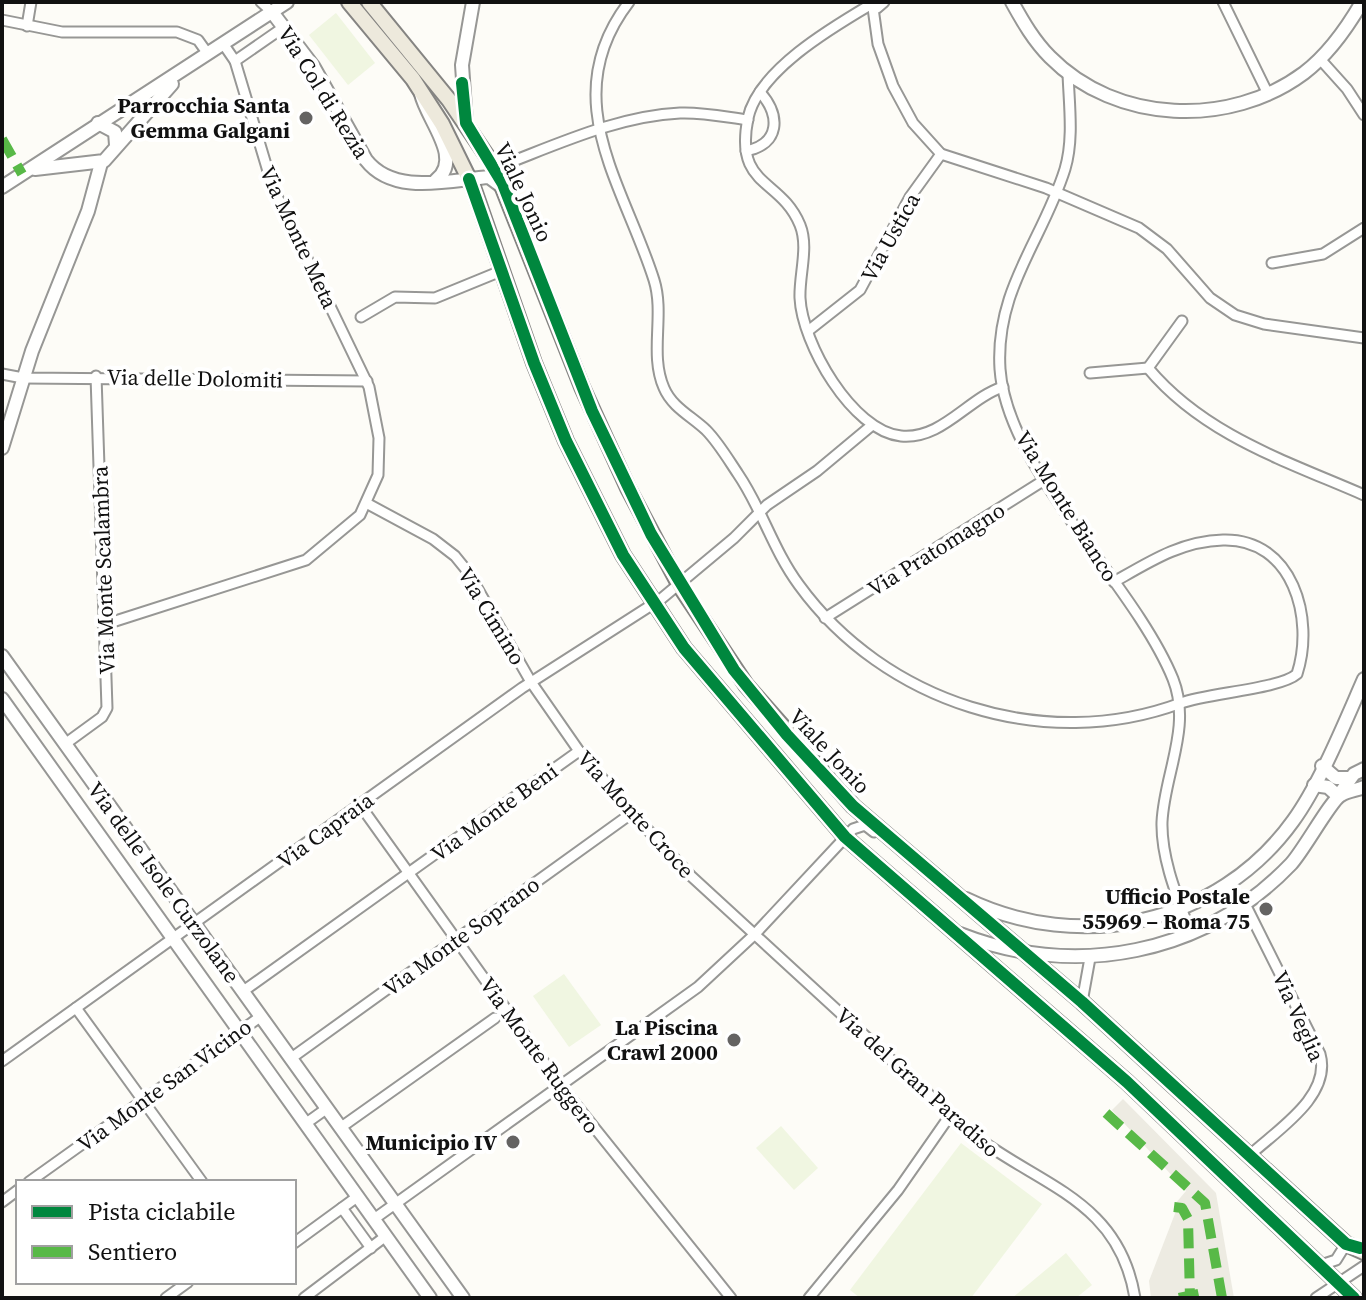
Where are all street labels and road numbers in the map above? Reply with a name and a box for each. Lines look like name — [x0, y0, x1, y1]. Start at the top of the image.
street label: Via Col di Rezia — [271, 20, 377, 165]
street label: Viale Jonio — [488, 137, 560, 247]
street label: Via Monte Meta — [253, 161, 346, 314]
street label: Via Ustica — [853, 186, 927, 287]
street label: Via delle Dolomiti — [107, 361, 283, 395]
street label: Via Monte Bianco — [1008, 425, 1126, 587]
street label: Via Monte Scalambra — [84, 464, 122, 675]
street label: Via Pratomagno — [862, 495, 1010, 603]
street label: Via Cimino — [451, 561, 533, 671]
street label: Viale Jonio — [783, 702, 877, 800]
street label: Via Monte Croce — [571, 744, 701, 884]
street label: Via Monte Beni — [424, 756, 564, 868]
street label: Via delle Isole Curzolane — [81, 775, 247, 989]
street label: Via Capraia — [271, 784, 380, 875]
street label: Via Monte Soprano — [377, 869, 545, 1003]
street label: Via Veglia — [1266, 966, 1333, 1067]
street label: Via Monte Ruggero — [473, 971, 607, 1139]
street label: Via del Gran Paradiso — [830, 1000, 1006, 1164]
street label: Via Monte San Vicino — [71, 1011, 257, 1159]

